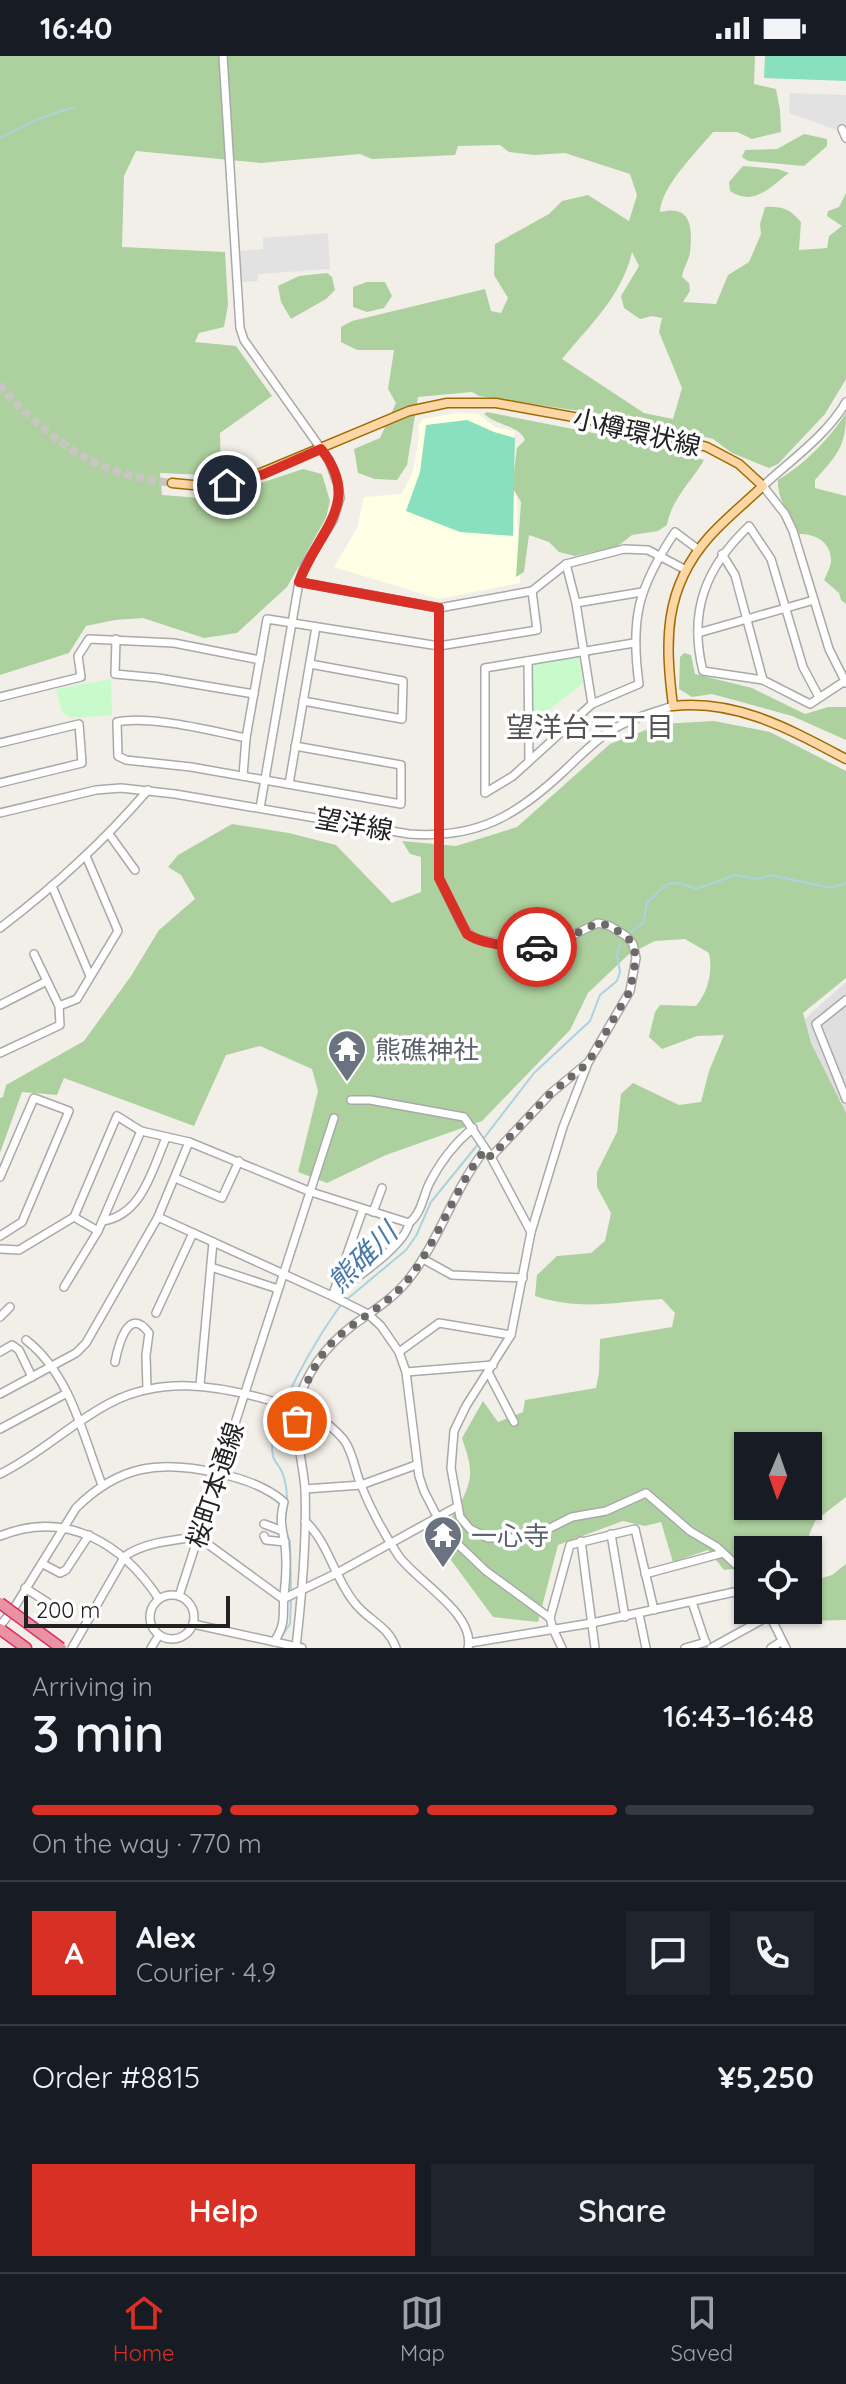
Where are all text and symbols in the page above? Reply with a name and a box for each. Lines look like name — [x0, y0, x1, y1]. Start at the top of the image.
text: 16:40 — [40, 9, 113, 47]
street label: 小樽環状線 — [570, 401, 704, 463]
pin — [193, 451, 261, 519]
icon: home — [205, 463, 249, 507]
district label: 望洋台三丁目 — [506, 709, 674, 744]
street label: 望洋線 — [313, 801, 395, 847]
courier — [497, 907, 577, 987]
icon: car — [515, 925, 559, 969]
temple icon: 熊礁神社 — [326, 1028, 368, 1083]
place label: 熊礁神社 — [375, 1033, 479, 1066]
water label: 熊碓川 — [320, 1213, 406, 1299]
pin — [263, 1387, 331, 1455]
icon: bag — [275, 1399, 319, 1443]
street label: 桜町本通線 — [179, 1418, 251, 1552]
north arrow — [734, 1432, 822, 1520]
map controls — [734, 1432, 822, 1624]
temple icon: 一心寺 — [422, 1514, 464, 1569]
place label: 一心寺 — [471, 1519, 549, 1552]
button: locate — [734, 1536, 822, 1624]
scale bar — [24, 1592, 230, 1628]
text: 200 m — [36, 1596, 100, 1624]
text: Arriving in — [32, 1670, 153, 1703]
text: 16:43–16:48 — [663, 1697, 814, 1735]
text: 3 min — [32, 1700, 165, 1765]
text: On the way · 770 m — [32, 1827, 262, 1860]
button: chat — [626, 1911, 710, 1995]
button: phone — [730, 1911, 814, 1995]
text: Alex — [136, 1918, 195, 1956]
text: A — [64, 1934, 84, 1972]
text: Courier · 4.9 — [136, 1956, 276, 1989]
text: Order #8815 — [32, 2058, 200, 2096]
text: ¥5,250 — [718, 2058, 814, 2096]
button: Help — [32, 2164, 415, 2256]
button: Share — [431, 2164, 814, 2256]
tab: Home — [113, 2291, 174, 2367]
tab: Map — [400, 2291, 445, 2367]
tab: Saved — [670, 2291, 733, 2367]

